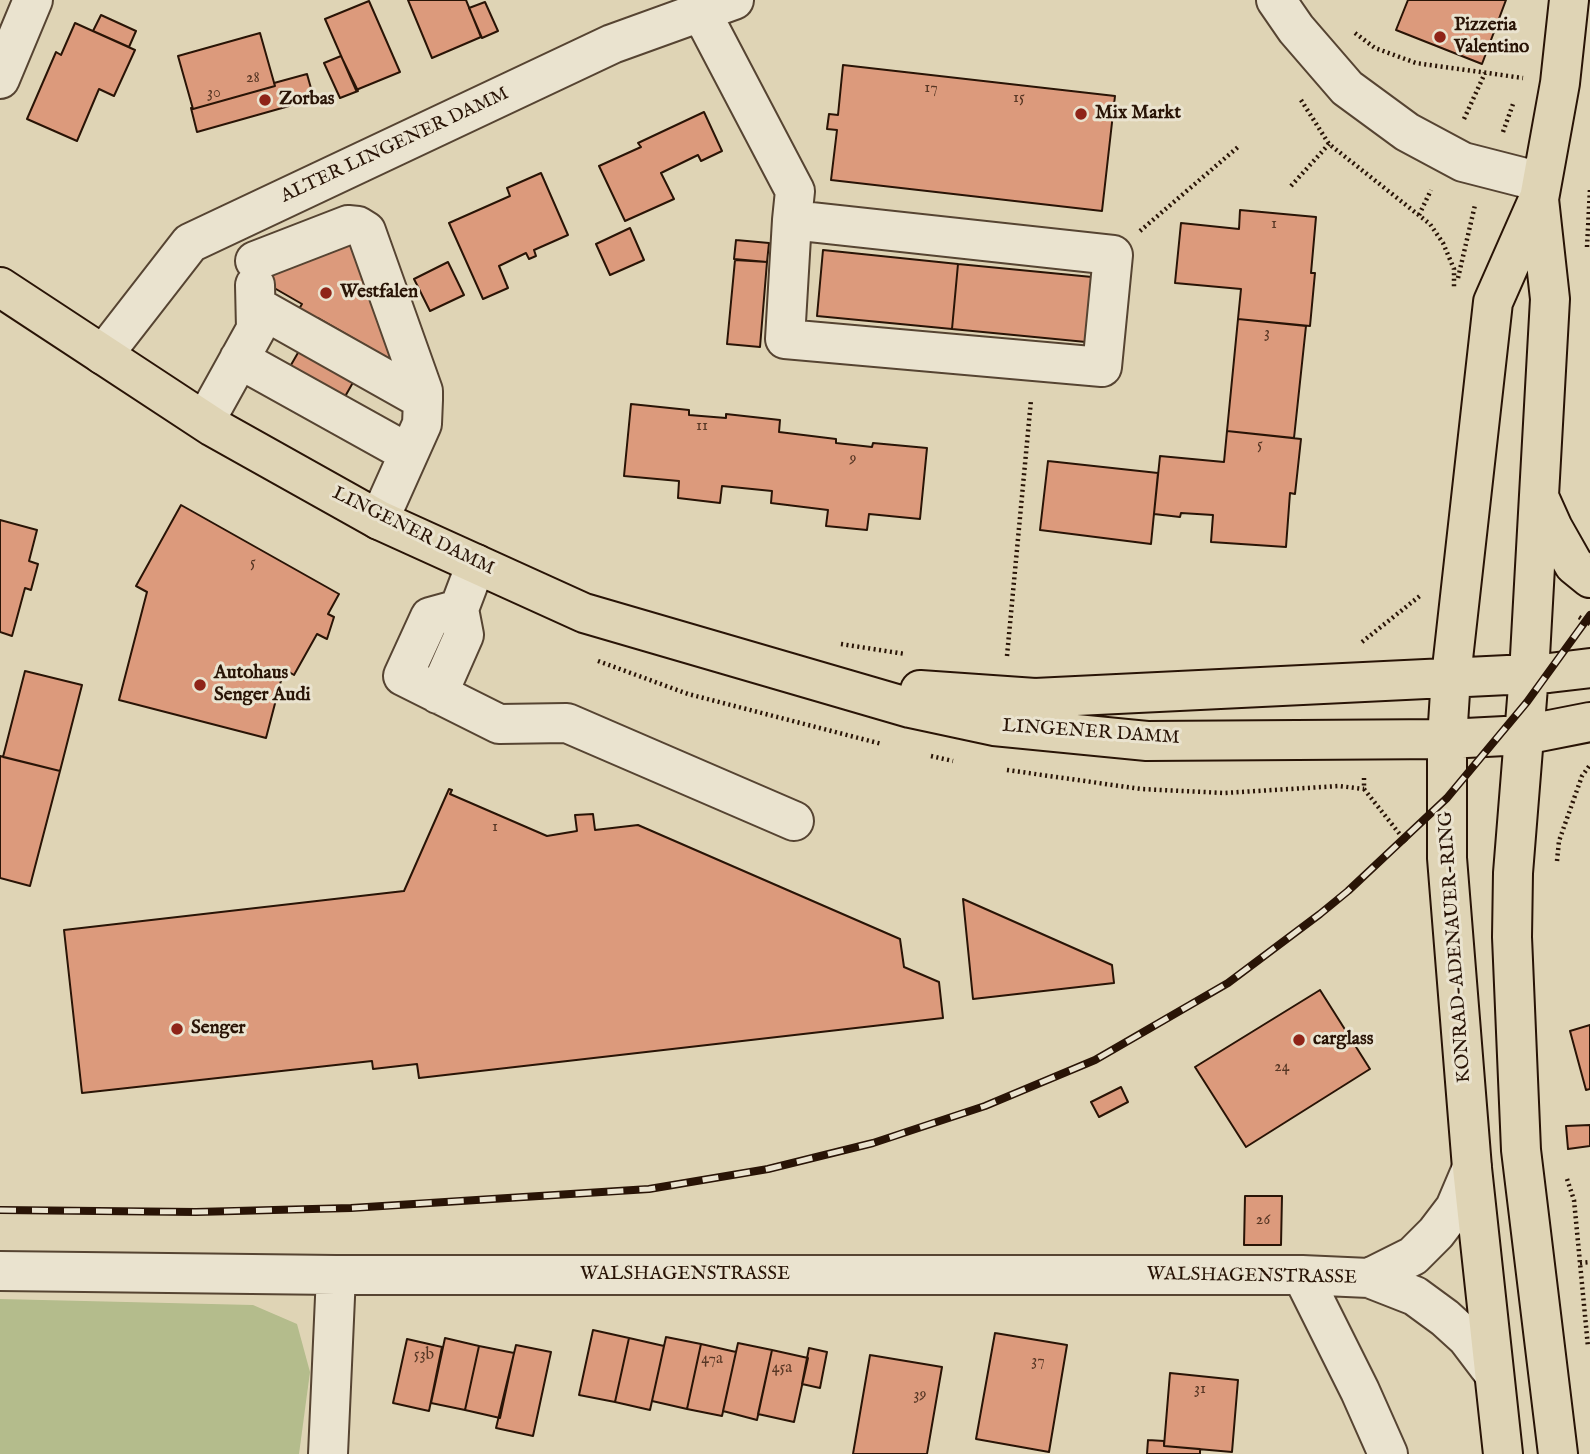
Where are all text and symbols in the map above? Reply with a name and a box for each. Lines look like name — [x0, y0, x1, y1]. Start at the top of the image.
place label: Pizzeria Valentino — [1454, 15, 1529, 59]
marker: Pizzeria Valentino — [1432, 29, 1448, 45]
house number: 28 — [246, 69, 260, 89]
house number: 17 — [924, 79, 938, 99]
street label: ALTER LINGENER DAMM — [277, 83, 513, 209]
house number: 30 — [207, 84, 221, 104]
place label: Zorbas — [279, 89, 335, 111]
house number: 15 — [1013, 89, 1025, 109]
marker: Zorbas — [257, 92, 273, 108]
place label: Mix Markt — [1095, 103, 1181, 125]
marker: Mix Markt — [1073, 106, 1089, 122]
house number: 1 — [1271, 215, 1277, 235]
place label: Westfalen — [340, 282, 418, 304]
marker: Westfalen — [318, 285, 334, 301]
house number: 3 — [1264, 324, 1270, 344]
house number: 11 — [696, 417, 708, 437]
house number: 5 — [1257, 436, 1263, 456]
house number: 9 — [850, 450, 856, 470]
street label: LINGENER DAMM — [328, 483, 498, 581]
house number: 5 — [250, 554, 256, 574]
place label: Autohaus Senger Audi — [214, 663, 311, 707]
marker: Autohaus Senger Audi — [192, 677, 208, 693]
street label: LINGENER DAMM — [1002, 715, 1180, 751]
street label: KONRAD-ADENAUER-RING — [1435, 811, 1477, 1083]
house number: 1 — [492, 818, 498, 838]
place label: Senger — [191, 1018, 246, 1040]
marker: Senger — [169, 1021, 185, 1037]
place label: carglass — [1313, 1029, 1373, 1051]
marker: carglass — [1291, 1032, 1307, 1048]
house number: 24 — [1274, 1058, 1290, 1078]
house number: 26 — [1256, 1211, 1270, 1231]
street label: WALSHAGENSTRASSE — [580, 1264, 790, 1286]
street label: WALSHAGENSTRASSE — [1147, 1264, 1357, 1290]
house number: 53b — [414, 1346, 434, 1366]
house number: 47a — [701, 1350, 723, 1370]
house number: 37 — [1031, 1352, 1045, 1372]
house number: 45a — [772, 1359, 792, 1379]
house number: 31 — [1194, 1380, 1206, 1400]
house number: 39 — [914, 1386, 926, 1406]

